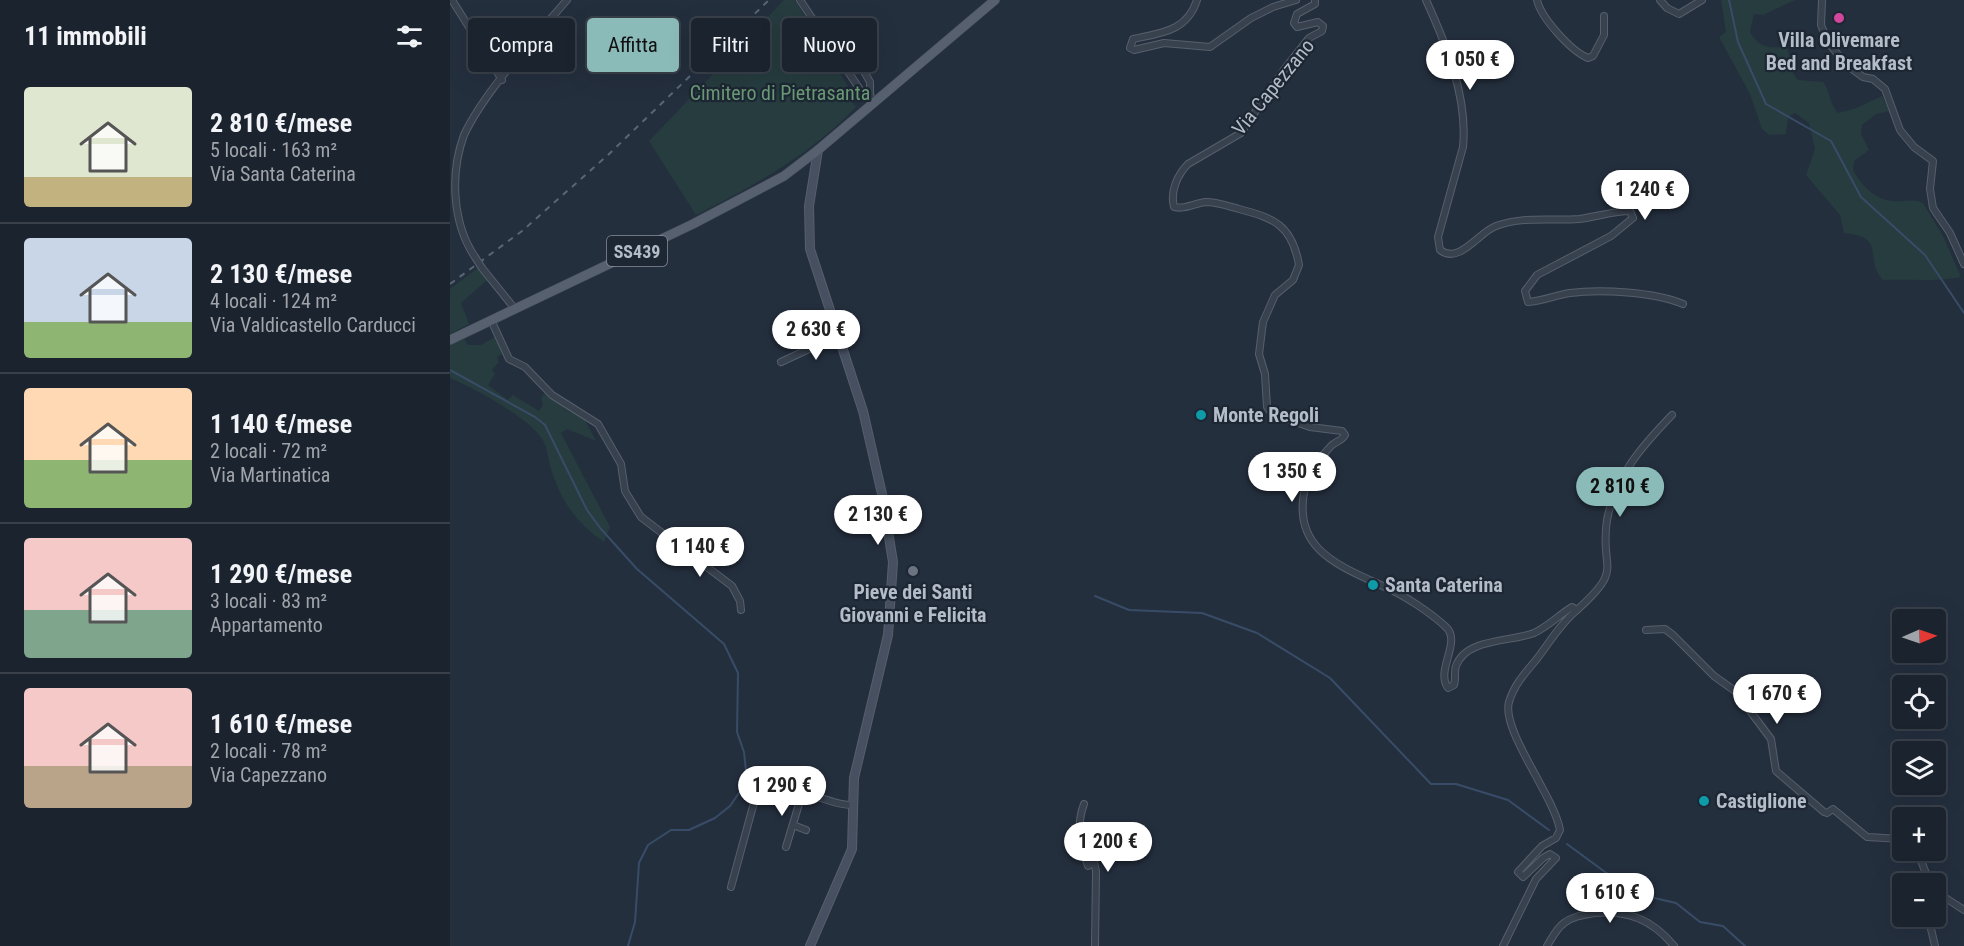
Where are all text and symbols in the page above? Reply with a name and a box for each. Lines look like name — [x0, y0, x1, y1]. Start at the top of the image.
marker: Villa Olivemare Bed and Breakfast — [1832, 11, 1846, 25]
chip: Compra — [468, 18, 575, 72]
chip: Affitta — [587, 18, 679, 72]
chip: Filtri — [691, 18, 770, 72]
chip: Nuovo — [782, 18, 877, 72]
icon: filters — [393, 20, 426, 53]
text: 11 immobili — [24, 21, 147, 51]
place label: Villa Olivemare Bed and Breakfast — [1766, 28, 1912, 75]
street label: Via Capezzano — [1227, 34, 1319, 140]
pin: 1 050 € — [1415, 40, 1525, 91]
text: 1 050 € — [1440, 47, 1500, 71]
park label: Cimitero di Pietrasanta — [690, 81, 870, 105]
text: 2 810 €/mese — [210, 108, 352, 138]
icon: home — [72, 111, 144, 183]
text: 5 locali · 163 m² — [210, 138, 337, 162]
text: Via Santa Caterina — [210, 162, 356, 186]
pin: 1 240 € — [1590, 170, 1700, 221]
text: 1 240 € — [1615, 177, 1675, 201]
road number: SS439 — [607, 236, 667, 266]
text: 2 130 €/mese — [210, 259, 352, 289]
icon: home — [72, 262, 144, 334]
text: 4 locali · 124 m² — [210, 289, 337, 313]
pin: 2 630 € — [761, 310, 871, 361]
text: Via Valdicastello Carducci — [210, 313, 416, 337]
text: 2 630 € — [786, 317, 846, 341]
place label: Monte Regoli — [1213, 403, 1319, 427]
marker: Monte Regoli — [1194, 408, 1208, 422]
text: 1 140 €/mese — [210, 409, 352, 439]
icon: home — [72, 412, 144, 484]
text: 2 locali · 72 m² — [210, 439, 327, 463]
pin: 1 350 € — [1237, 452, 1347, 503]
text: 1 350 € — [1262, 459, 1322, 483]
text: Via Martinatica — [210, 463, 330, 487]
pin: 2 810 € — [1565, 467, 1675, 518]
text: 2 810 € — [1590, 474, 1650, 498]
pin: 2 130 € — [823, 495, 933, 546]
text: 2 130 € — [848, 502, 908, 526]
pin: 1 140 € — [645, 527, 755, 578]
text: 1 140 € — [670, 534, 730, 558]
text: 1 290 €/mese — [210, 559, 352, 589]
icon: home — [72, 562, 144, 634]
marker: Pieve dei Santi Giovanni e Felicita — [906, 564, 920, 578]
place label: Santa Caterina — [1385, 573, 1503, 597]
marker: Santa Caterina — [1366, 578, 1380, 592]
place label: Pieve dei Santi Giovanni e Felicita — [839, 580, 987, 627]
text: 3 locali · 83 m² — [210, 589, 327, 613]
north arrow — [1892, 609, 1946, 663]
map controls — [1892, 609, 1946, 927]
text: Appartamento — [210, 613, 323, 637]
pin: 1 670 € — [1722, 674, 1832, 725]
button: locate — [1892, 675, 1946, 729]
text: 1 670 € — [1747, 681, 1807, 705]
text: 1 610 €/mese — [210, 709, 352, 739]
icon: home — [72, 712, 144, 784]
text: 2 locali · 78 m² — [210, 739, 327, 763]
button: layers — [1892, 741, 1946, 795]
text: Via Capezzano — [210, 763, 327, 787]
pin: 1 290 € — [727, 766, 837, 817]
text: 1 290 € — [752, 773, 812, 797]
place label: Castiglione — [1716, 789, 1807, 813]
marker: Castiglione — [1697, 794, 1711, 808]
button: + — [1892, 807, 1946, 861]
pin: 1 200 € — [1053, 822, 1163, 873]
text: 1 200 € — [1078, 829, 1138, 853]
pin: 1 610 € — [1555, 873, 1665, 924]
button: − — [1892, 873, 1946, 927]
text: 1 610 € — [1580, 880, 1640, 904]

